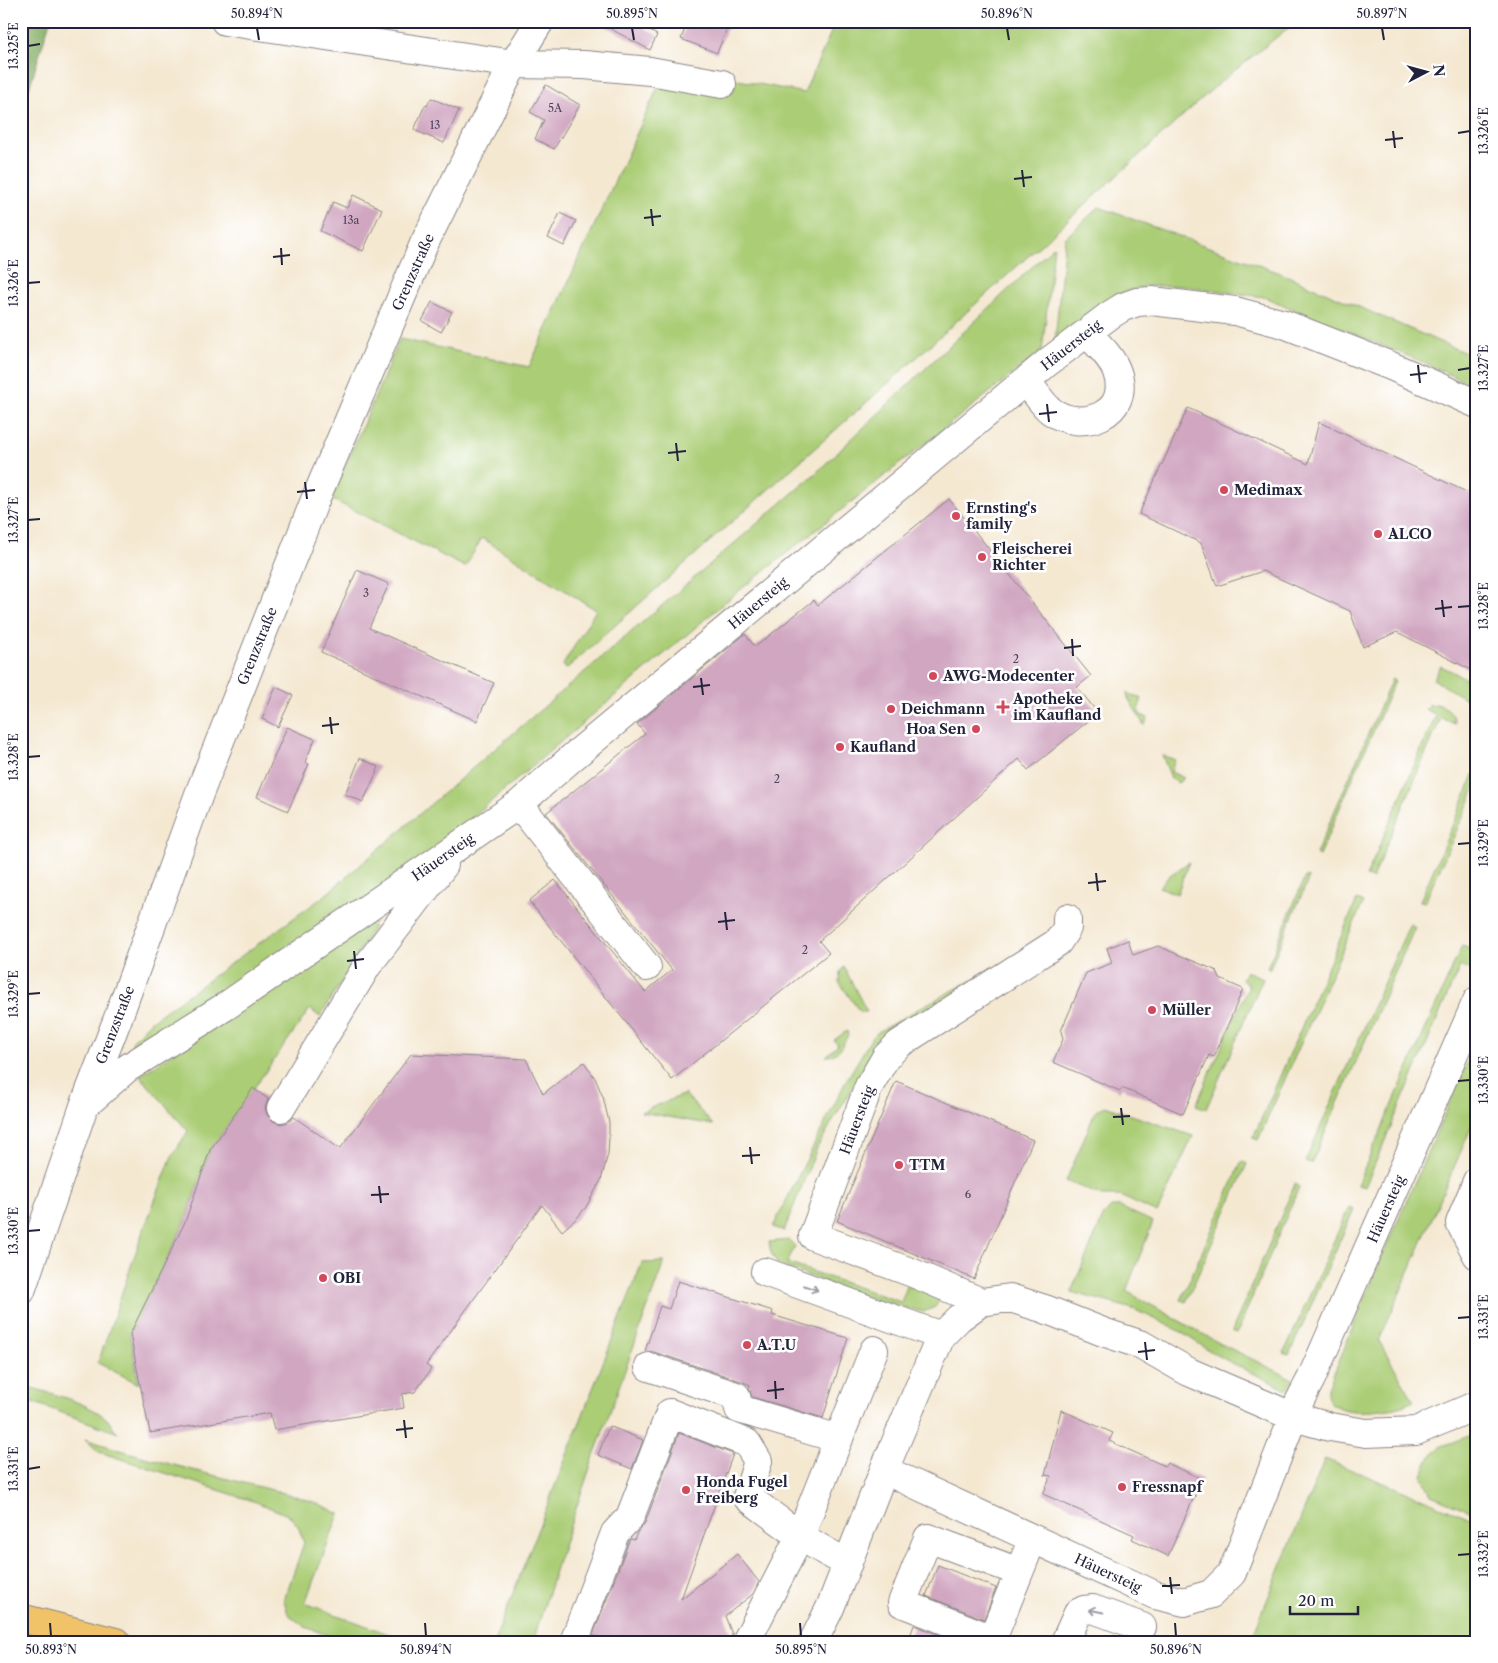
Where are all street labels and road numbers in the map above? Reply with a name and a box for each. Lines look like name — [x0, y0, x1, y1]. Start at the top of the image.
street label: Grenzstraße — [388, 230, 438, 313]
street label: Häuersteig — [1037, 315, 1105, 374]
street label: Häuersteig — [725, 573, 792, 633]
street label: Grenzstraße — [233, 604, 281, 688]
street label: Häuersteig — [408, 829, 478, 885]
street label: Grenzstraße — [92, 983, 138, 1067]
street label: Häuersteig — [836, 1083, 879, 1157]
street label: Häuersteig — [1363, 1172, 1409, 1246]
street label: Häuersteig — [1072, 1550, 1145, 1597]

